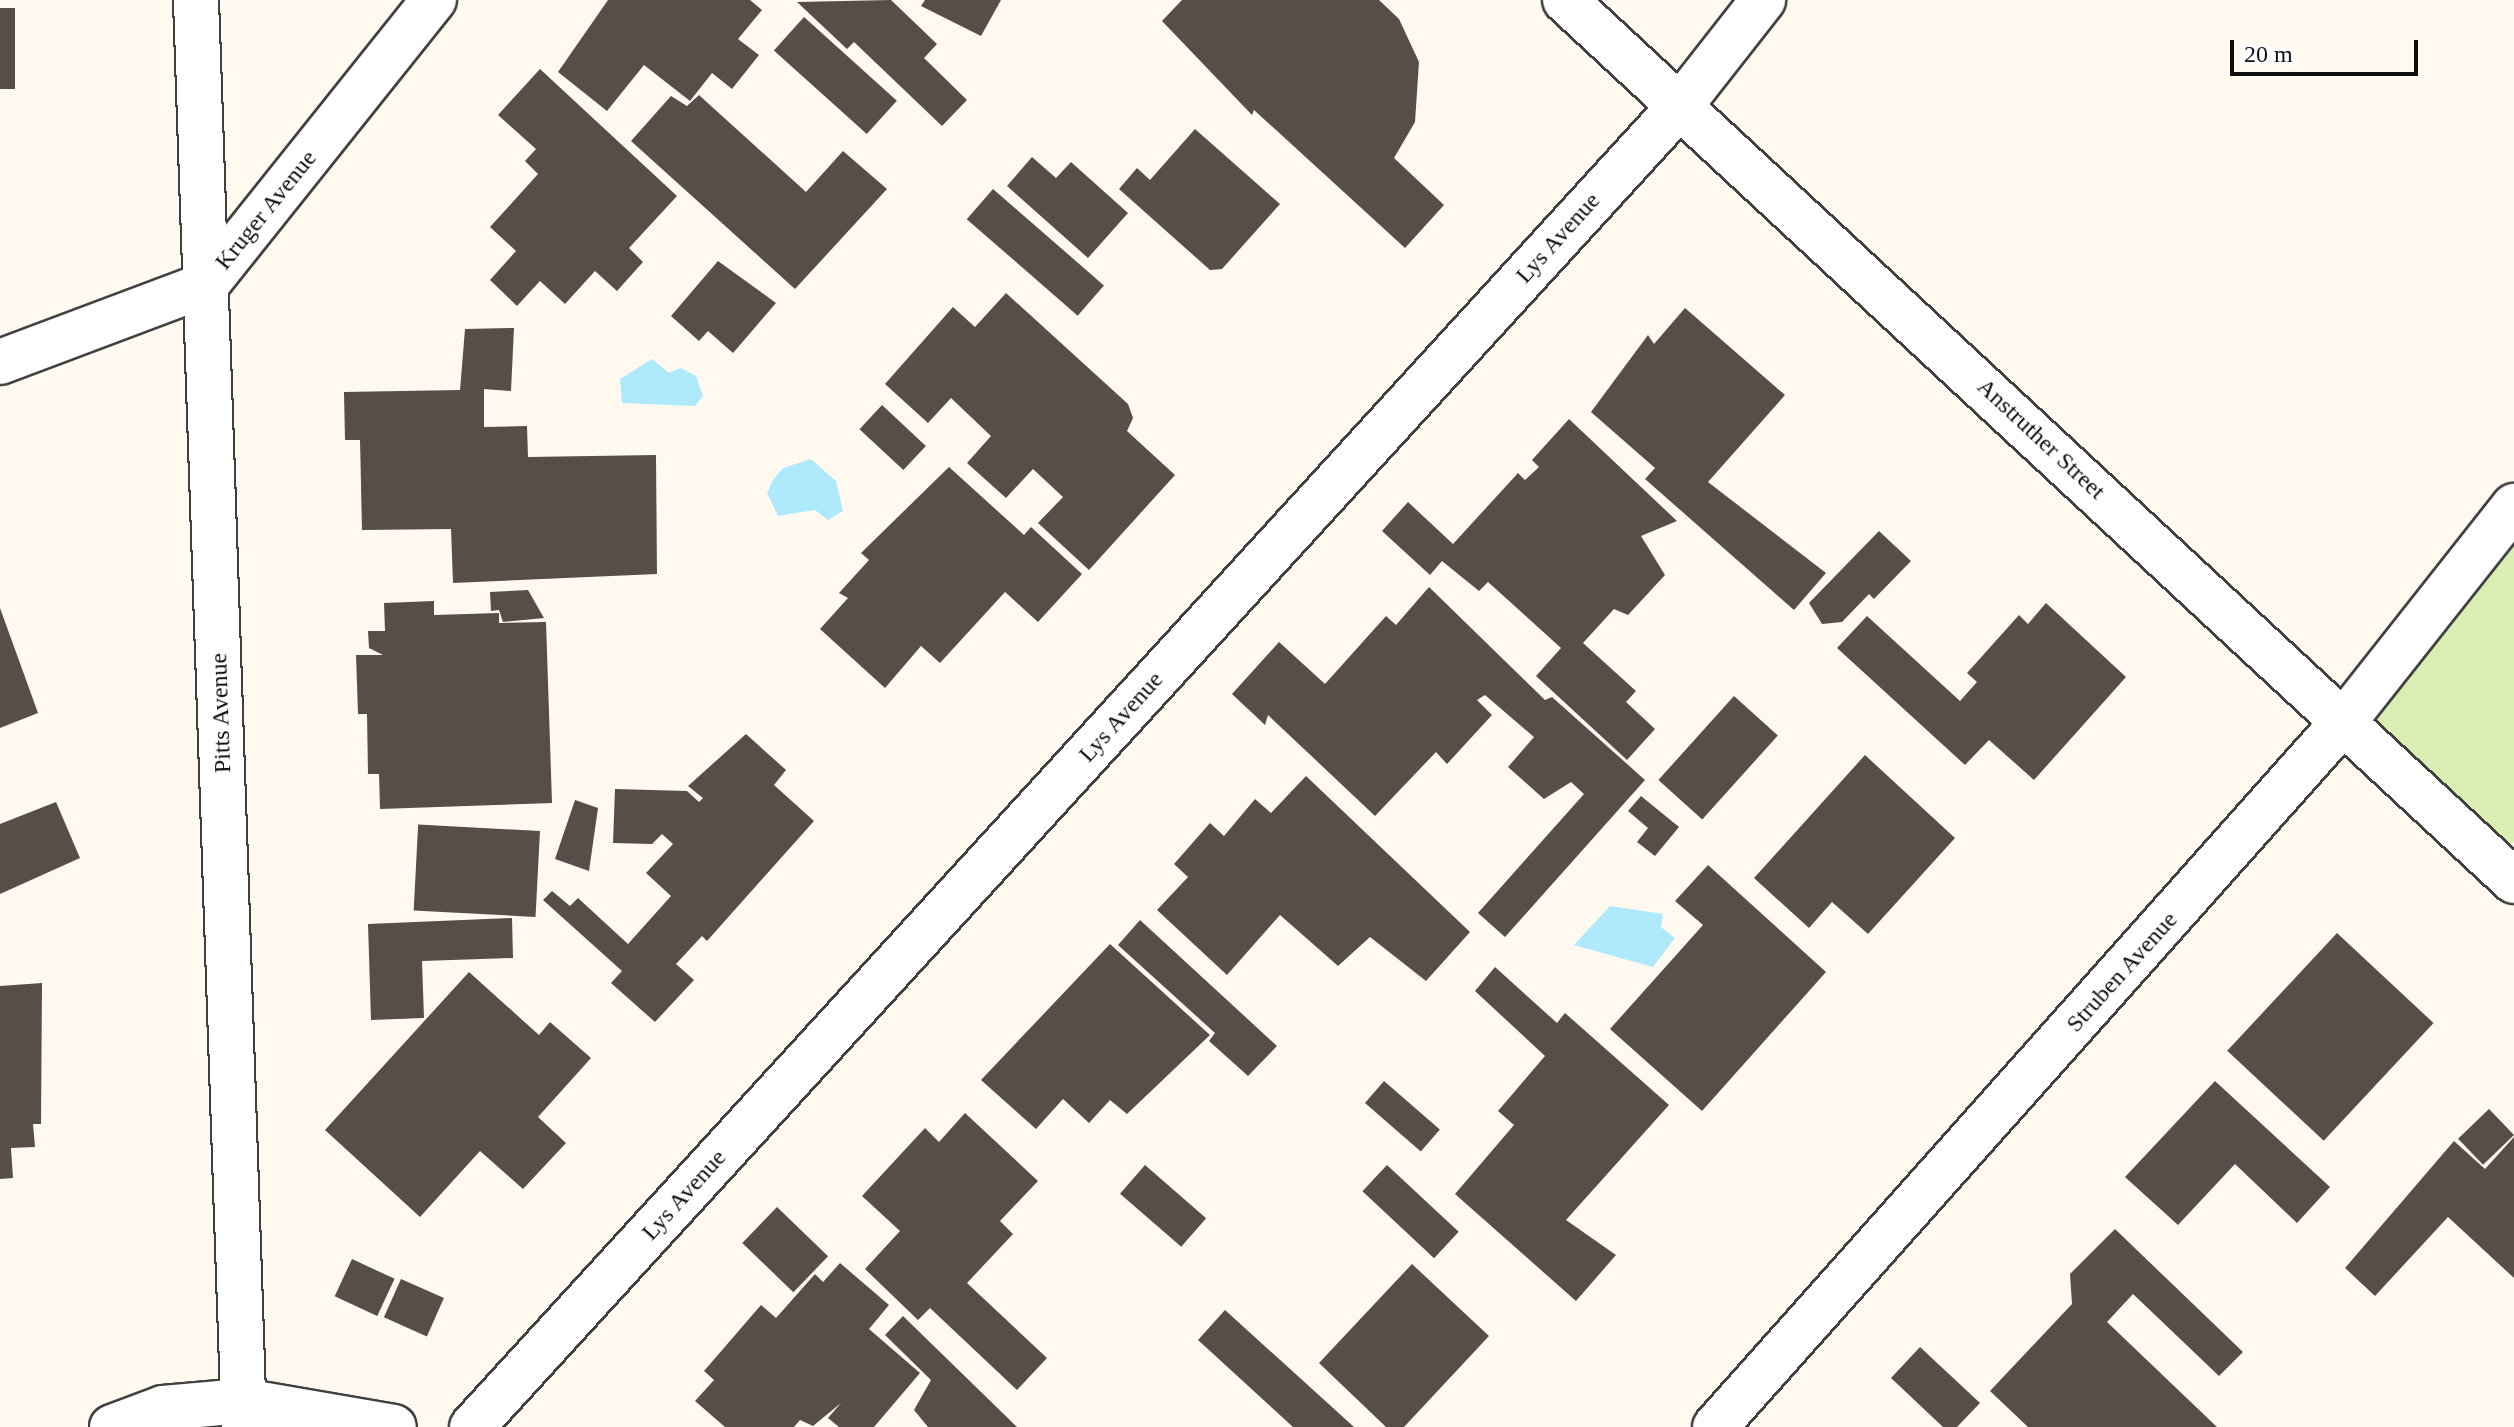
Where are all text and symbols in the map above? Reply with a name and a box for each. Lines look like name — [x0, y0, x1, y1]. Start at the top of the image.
scale bar — [2234, 24, 2422, 74]
text: 20 m — [2244, 41, 2293, 67]
street label: Kruger Avenue — [209, 144, 323, 276]
street label: Lys Avenue — [1509, 186, 1607, 290]
street label: Anstruther Street — [1971, 372, 2111, 506]
street label: Pitts Avenue — [204, 652, 238, 774]
street label: Lys Avenue — [1072, 665, 1170, 769]
street label: Struben Avenue — [2060, 905, 2184, 1039]
street label: Lys Avenue — [635, 1143, 733, 1247]

